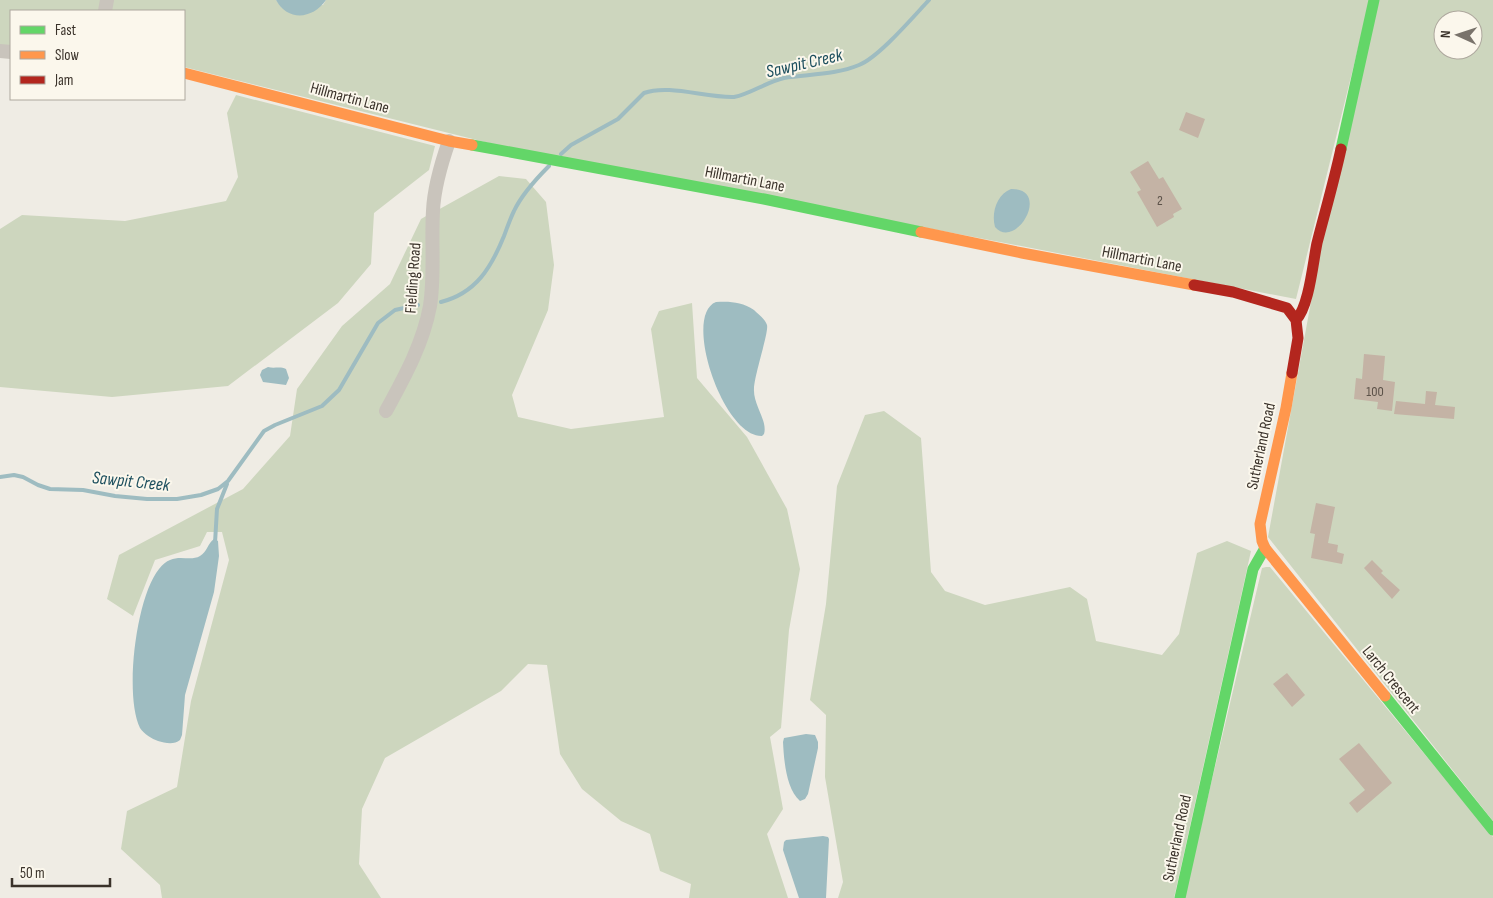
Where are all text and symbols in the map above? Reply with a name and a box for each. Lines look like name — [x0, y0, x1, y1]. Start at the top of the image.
legend — [10, 10, 185, 100]
north arrow — [1433, 10, 1483, 60]
text: Fast — [55, 21, 77, 40]
text: N — [1437, 30, 1454, 39]
water label: Sawpit Creek — [764, 44, 846, 82]
text: Slow — [55, 46, 79, 65]
text: Jam — [54, 71, 73, 90]
street label: Hillmartin Lane — [308, 79, 391, 118]
street label: Hillmartin Lane — [703, 162, 786, 197]
house number: 2 — [1157, 192, 1163, 209]
street label: Fielding Road — [402, 242, 425, 314]
street label: Hillmartin Lane — [1100, 242, 1183, 277]
house number: 100 — [1366, 383, 1384, 400]
street label: Sutherland Road — [1243, 401, 1280, 491]
water label: Sawpit Creek — [91, 467, 172, 496]
street label: Larch Crescent — [1358, 642, 1424, 717]
street label: Sutherland Road — [1159, 793, 1196, 883]
scale bar — [12, 856, 110, 888]
text: 50 m — [20, 864, 45, 883]

